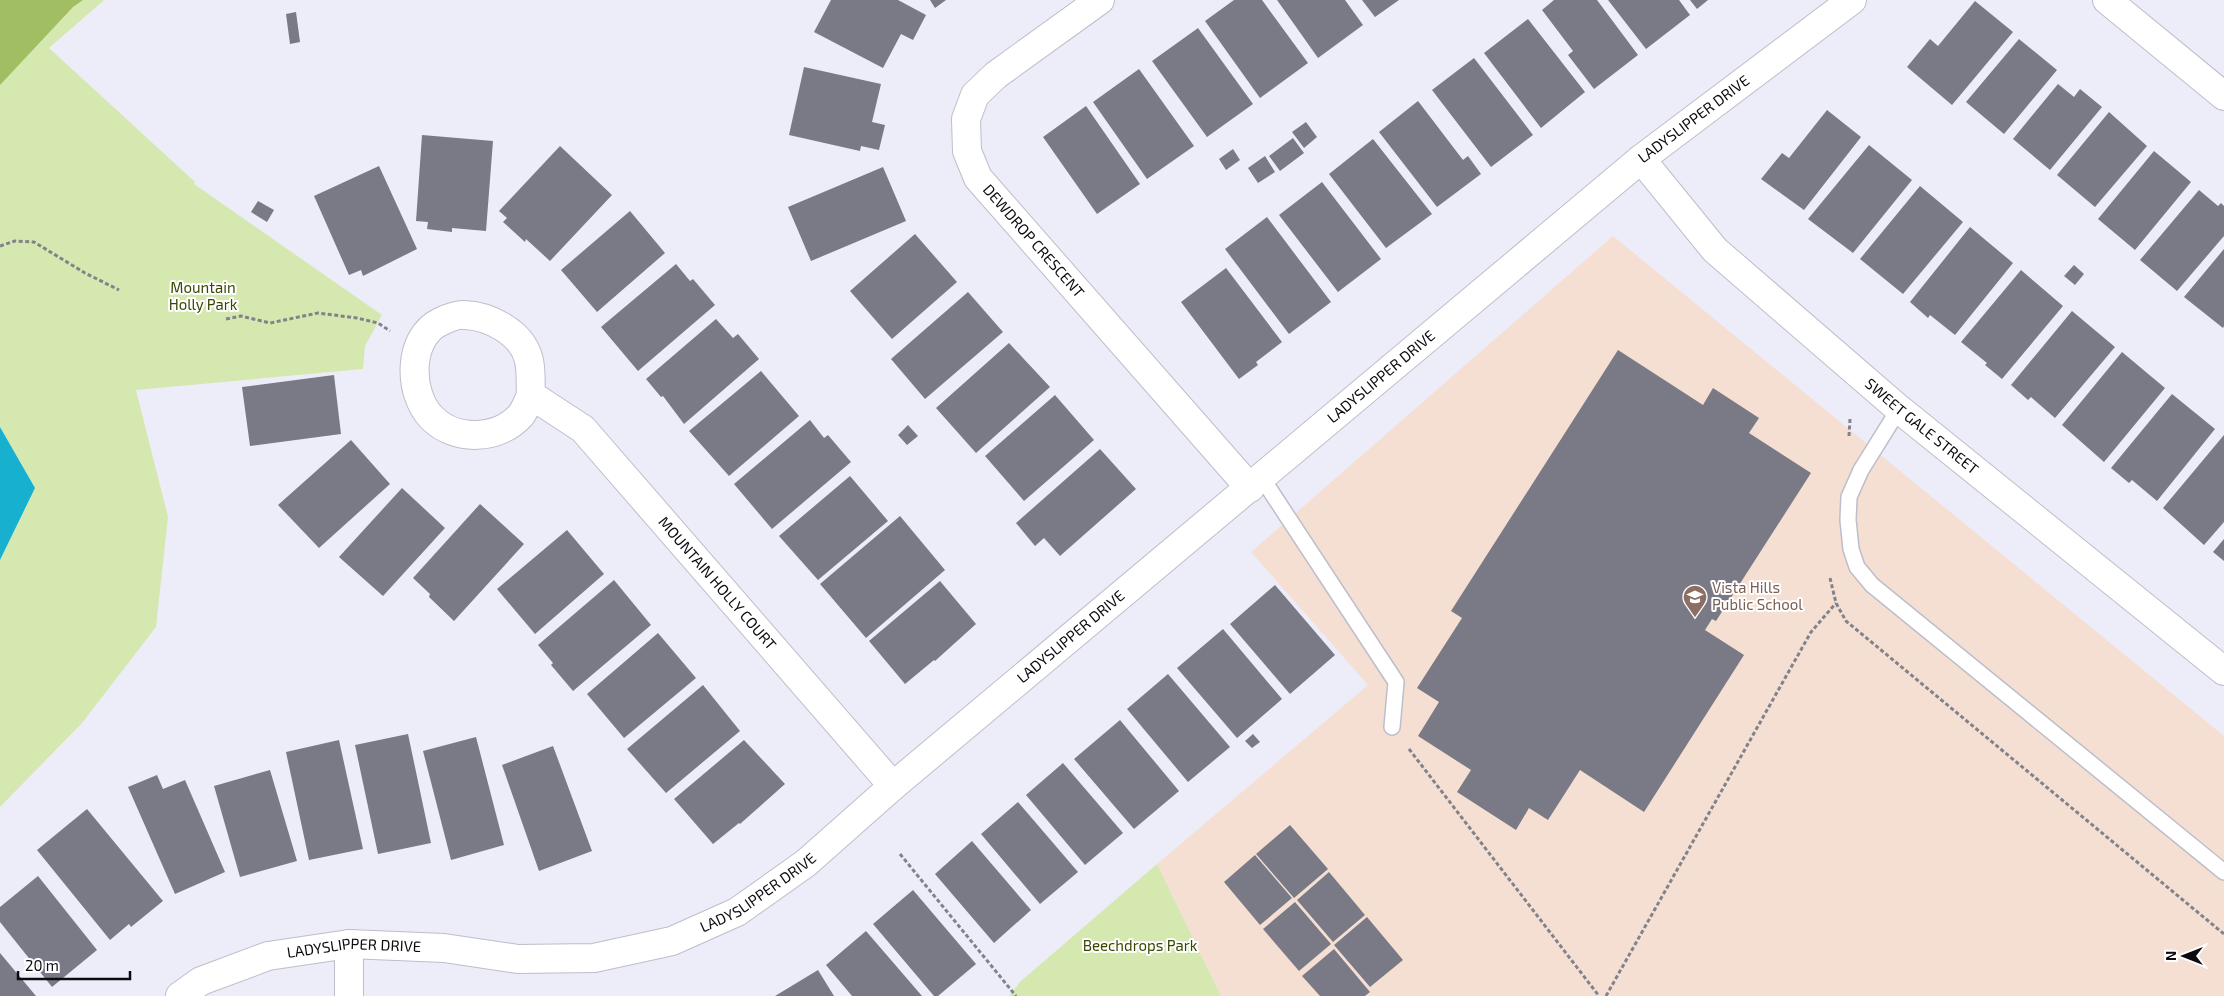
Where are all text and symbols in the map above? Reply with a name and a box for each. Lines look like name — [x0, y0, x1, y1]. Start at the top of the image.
street label: LADYSLIPPER DRIVE — [1634, 71, 1752, 166]
street label: DEWDROP CRESCENT — [980, 180, 1089, 301]
park label: Mountain Holly Park — [169, 278, 238, 313]
street label: LADYSLIPPER DRIVE — [1323, 326, 1438, 426]
street label: SWEET GALE STREET — [1862, 374, 1983, 478]
street label: MOUNTAIN HOLLY COURT — [655, 512, 781, 653]
place label: Vista Hills Public School — [1712, 578, 1803, 613]
school or university icon: Vista Hills Public School — [1682, 584, 1708, 618]
street label: LADYSLIPPER DRIVE — [1013, 586, 1128, 686]
street label: LADYSLIPPER DRIVE — [697, 848, 819, 935]
north arrow — [2159, 931, 2209, 981]
street label: LADYSLIPPER DRIVE — [286, 934, 422, 961]
park label: Beechdrops Park — [1083, 936, 1198, 954]
scale bar — [18, 948, 130, 980]
text: N — [2162, 951, 2179, 961]
text: 20 m — [25, 956, 59, 974]

